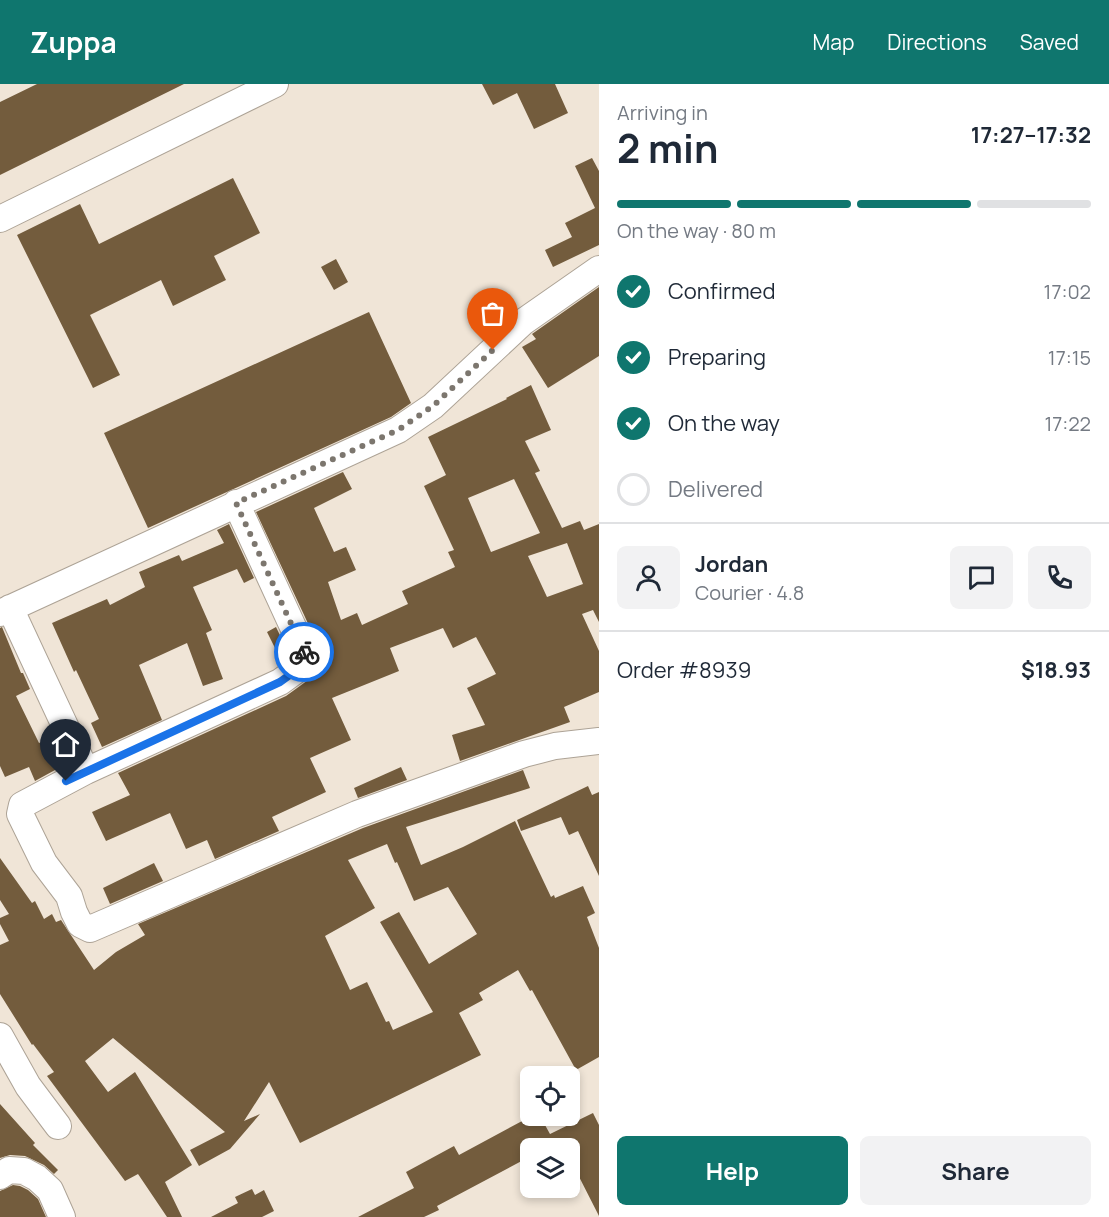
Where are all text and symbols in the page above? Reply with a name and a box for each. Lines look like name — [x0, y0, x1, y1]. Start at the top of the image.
text: Zuppa — [30, 23, 117, 61]
text: Map — [813, 28, 854, 56]
text: Directions — [887, 28, 987, 56]
text: Saved — [1020, 28, 1079, 56]
text: Arriving in — [617, 99, 708, 126]
text: 17:27–17:32 — [971, 120, 1091, 150]
text: 2 min — [617, 121, 718, 175]
text: On the way · 80 m — [617, 217, 776, 244]
icon: check — [617, 275, 650, 308]
text: Confirmed — [668, 276, 776, 306]
text: 17:02 — [1044, 278, 1091, 305]
pin — [467, 288, 518, 350]
icon: bag — [476, 297, 509, 330]
icon: check — [617, 341, 650, 374]
text: Preparing — [668, 342, 766, 372]
text: 17:15 — [1048, 344, 1091, 371]
icon: check — [617, 407, 650, 440]
text: On the way — [668, 408, 780, 438]
text: 17:22 — [1044, 410, 1091, 437]
text: Delivered — [668, 474, 763, 504]
button: person — [617, 546, 680, 609]
button: chat — [950, 546, 1013, 609]
button: phone — [1028, 546, 1091, 609]
text: Jordan — [695, 549, 768, 579]
text: Courier · 4.8 — [695, 579, 804, 606]
courier — [274, 622, 334, 682]
icon: bike — [288, 636, 321, 669]
text: Order #8939 — [617, 655, 751, 685]
text: $18.93 — [1021, 655, 1091, 685]
pin — [40, 719, 91, 781]
icon: home — [49, 728, 82, 761]
map controls — [520, 1066, 580, 1198]
button: locate — [520, 1066, 580, 1126]
button: Help — [617, 1136, 848, 1205]
button: Share — [860, 1136, 1091, 1205]
button: layers — [520, 1138, 580, 1198]

